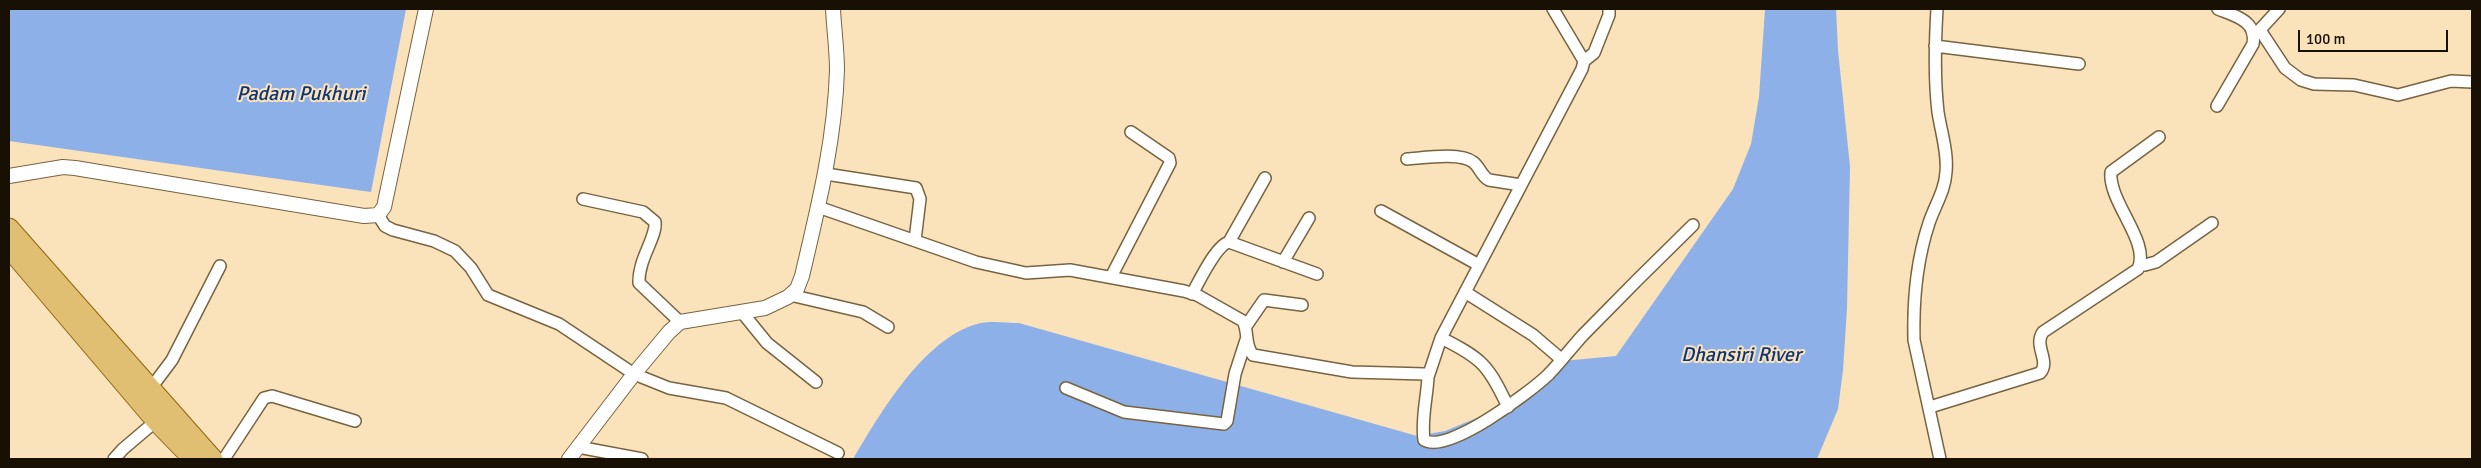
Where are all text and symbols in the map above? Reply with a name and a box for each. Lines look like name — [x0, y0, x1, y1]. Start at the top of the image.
scale bar — [2301, 20, 2451, 52]
text: 100 m — [2306, 30, 2346, 48]
water label: Padam Pukhuri — [236, 83, 366, 107]
water label: Dhansiri River — [1681, 344, 1801, 368]

